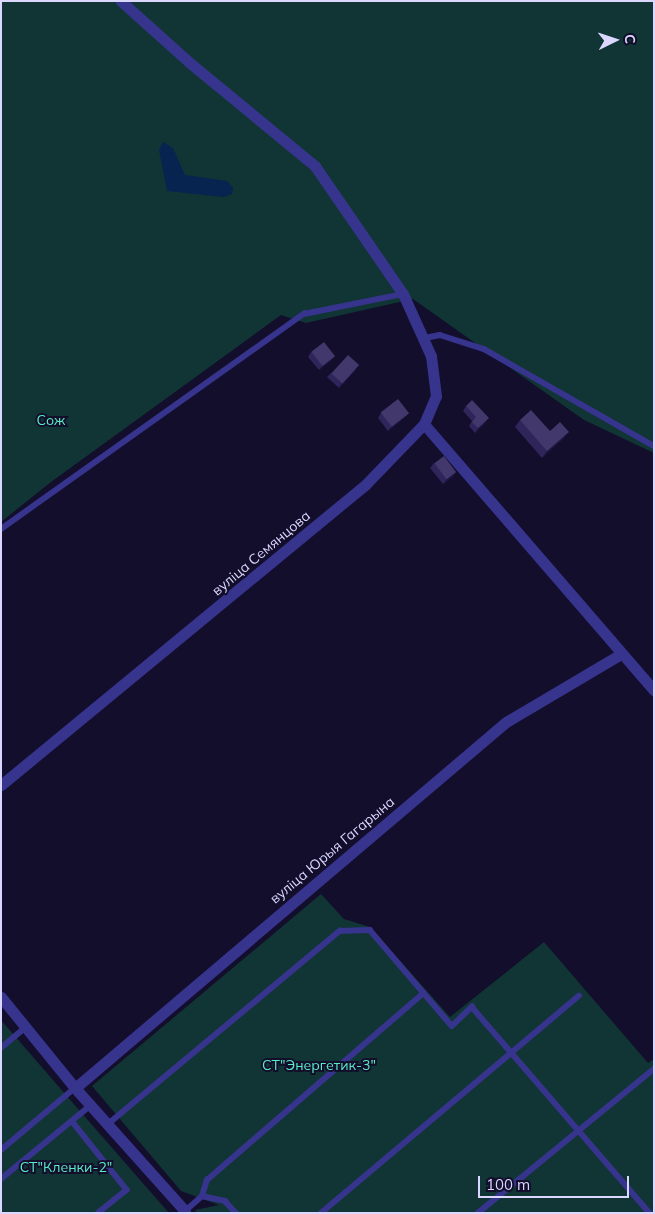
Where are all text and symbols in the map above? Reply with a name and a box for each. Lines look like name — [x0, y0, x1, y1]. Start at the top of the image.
north arrow — [590, 15, 640, 65]
text: С — [621, 34, 639, 44]
park label: Сож — [37, 412, 65, 428]
street label: вуліца Семянцова — [208, 507, 314, 599]
street label: вуліца Юрыя Гагарына — [266, 793, 398, 907]
park label: СТ"Энергетик-3" — [262, 1057, 376, 1073]
park label: СТ"Кленки-2" — [20, 1159, 112, 1175]
scale bar — [480, 1166, 631, 1198]
text: 100 m — [486, 1175, 530, 1194]

